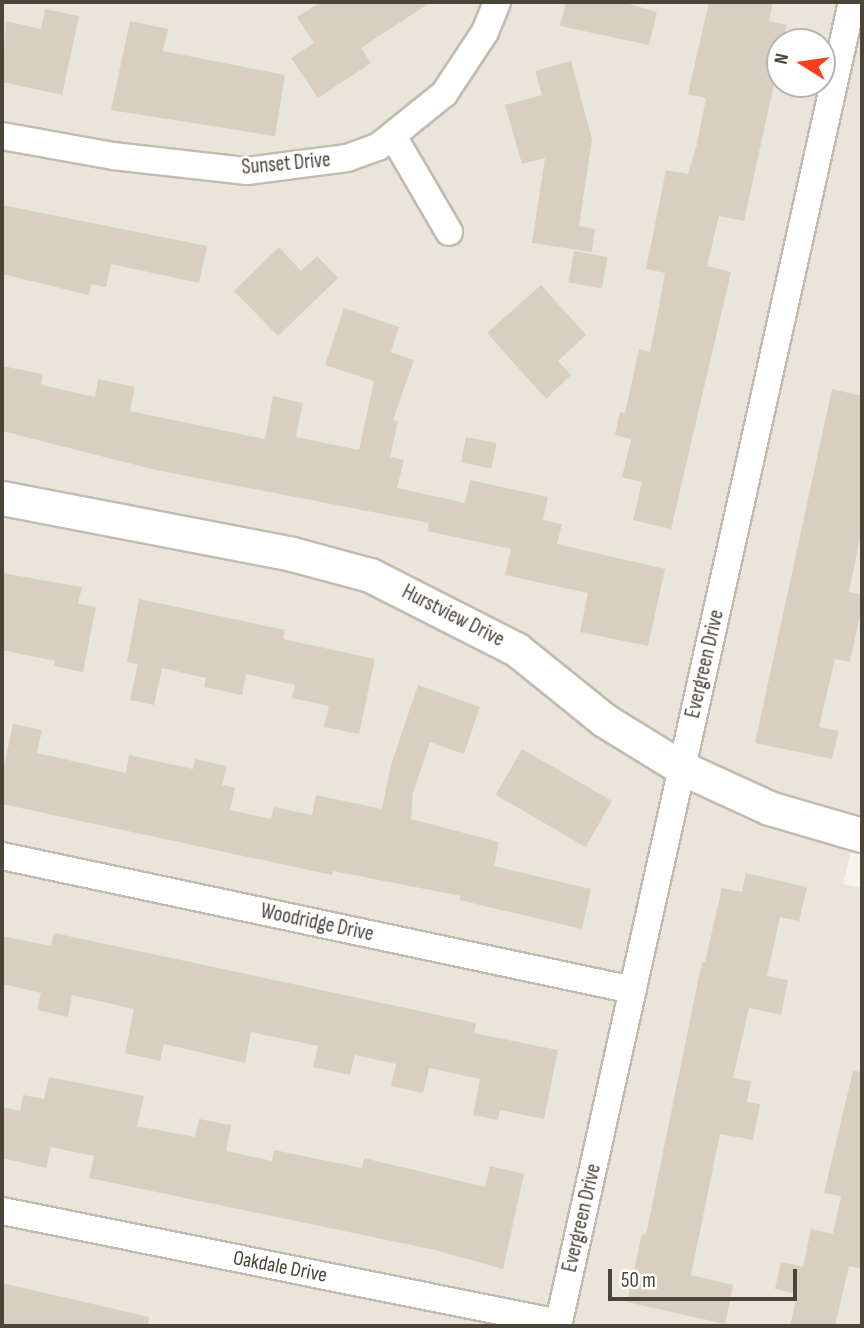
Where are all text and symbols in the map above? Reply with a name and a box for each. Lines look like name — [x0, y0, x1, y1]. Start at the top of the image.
north arrow — [766, 28, 836, 98]
text: N — [770, 52, 794, 66]
street label: Sunset Drive — [241, 148, 331, 180]
street label: Hurstview Drive — [398, 579, 508, 653]
street label: Evergreen Drive — [680, 607, 730, 721]
street label: Woodridge Drive — [258, 899, 376, 947]
street label: Evergreen Drive — [557, 1161, 607, 1275]
street label: Oakdale Drive — [231, 1246, 329, 1288]
scale bar — [612, 1254, 801, 1298]
text: 50 m — [621, 1268, 656, 1293]

